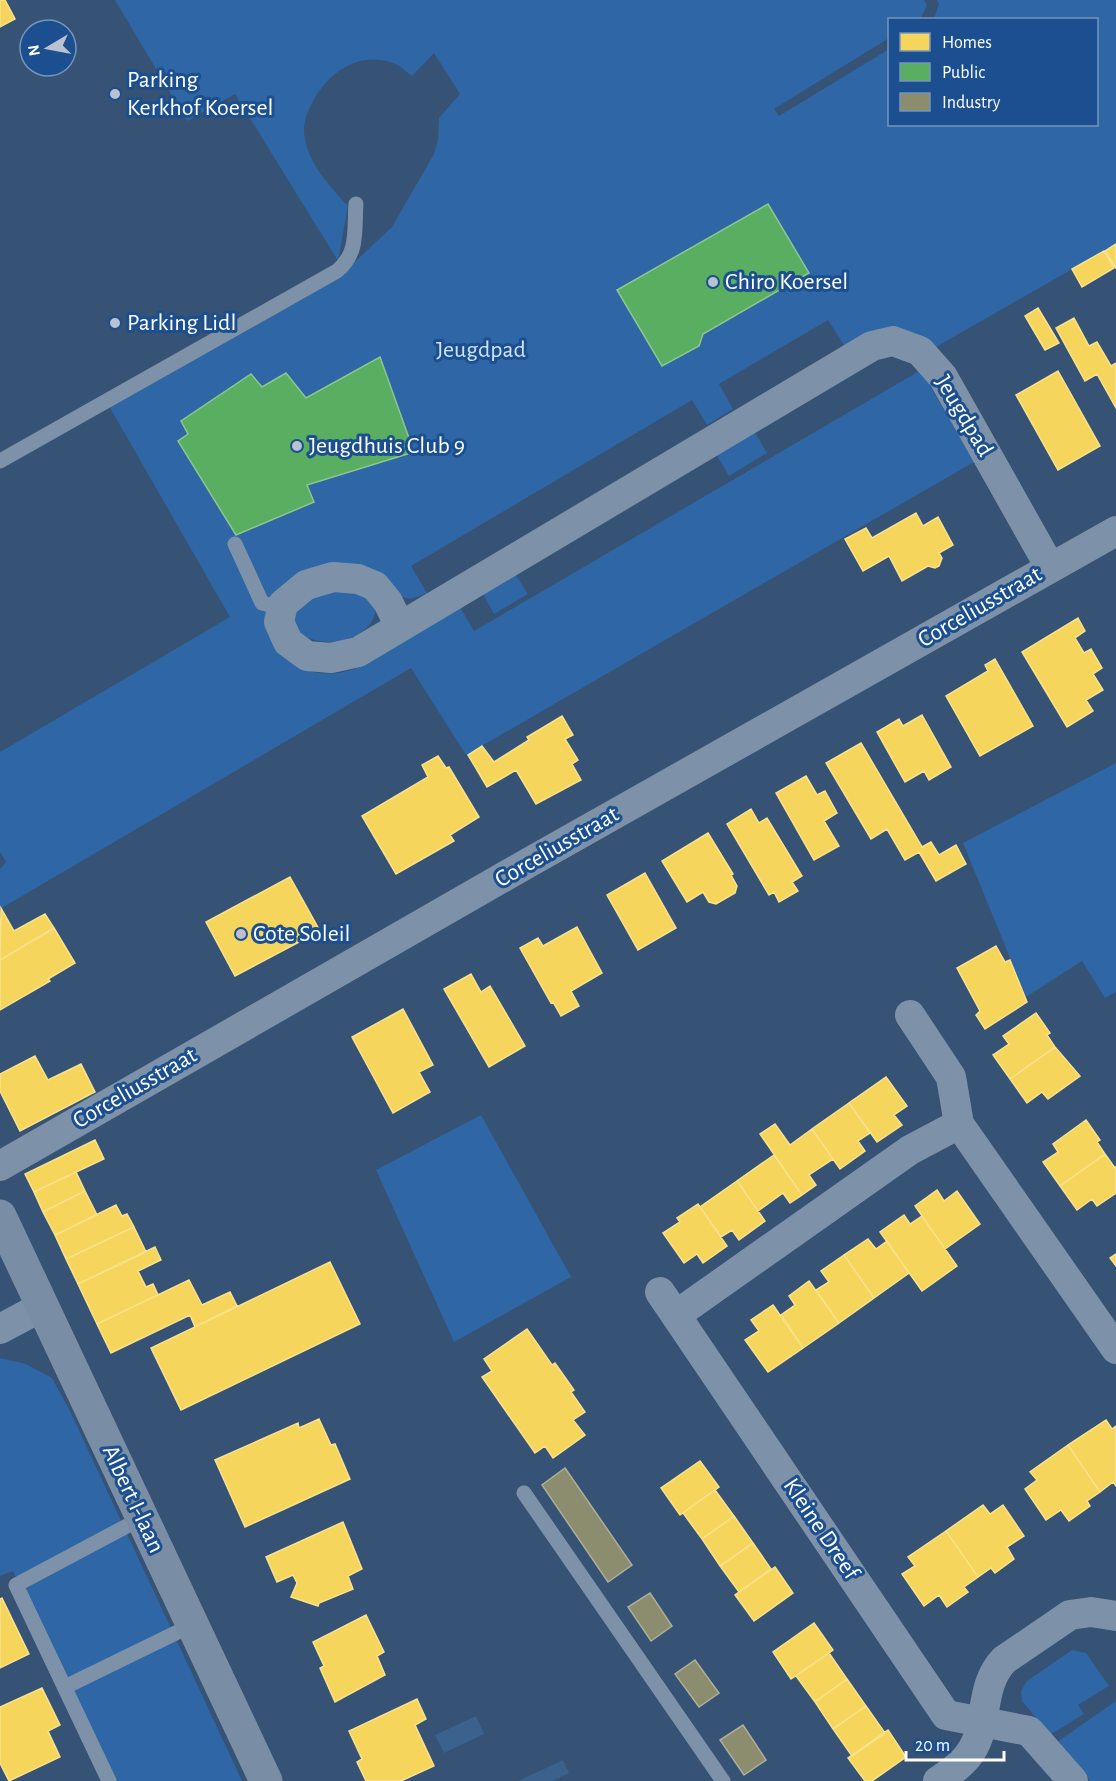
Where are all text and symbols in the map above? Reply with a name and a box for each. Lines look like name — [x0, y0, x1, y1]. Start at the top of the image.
north arrow — [18, 18, 78, 78]
legend — [888, 18, 1098, 126]
text: Homes — [942, 34, 992, 52]
text: N — [25, 44, 43, 57]
text: Public — [942, 64, 985, 82]
place label: Parking Kerkhof Koersel — [127, 68, 273, 120]
marker: Parking Kerkhof Koersel — [108, 87, 122, 101]
text: Industry — [942, 94, 1001, 112]
place label: Chiro Koersel — [725, 270, 848, 294]
marker: Chiro Koersel — [706, 275, 720, 289]
place label: Parking Lidl — [127, 311, 236, 335]
marker: Parking Lidl — [108, 316, 122, 330]
park label: Jeugdpad — [436, 338, 526, 362]
street label: Jeugdpad — [931, 371, 997, 461]
place label: Jeugdhuis Club 9 — [309, 434, 465, 458]
marker: Jeugdhuis Club 9 — [290, 439, 304, 453]
street label: Corceliusstraat — [914, 562, 1046, 652]
street label: Corceliusstraat — [491, 802, 623, 892]
place label: Cote Soleil — [253, 922, 351, 946]
marker: Cote Soleil — [234, 927, 248, 941]
street label: Corceliusstraat — [69, 1043, 201, 1133]
street label: Albert I-laan — [98, 1441, 168, 1557]
street label: Kleine Dreef — [779, 1474, 864, 1585]
scale bar — [906, 1724, 1004, 1762]
text: 20 m — [915, 1737, 950, 1755]

